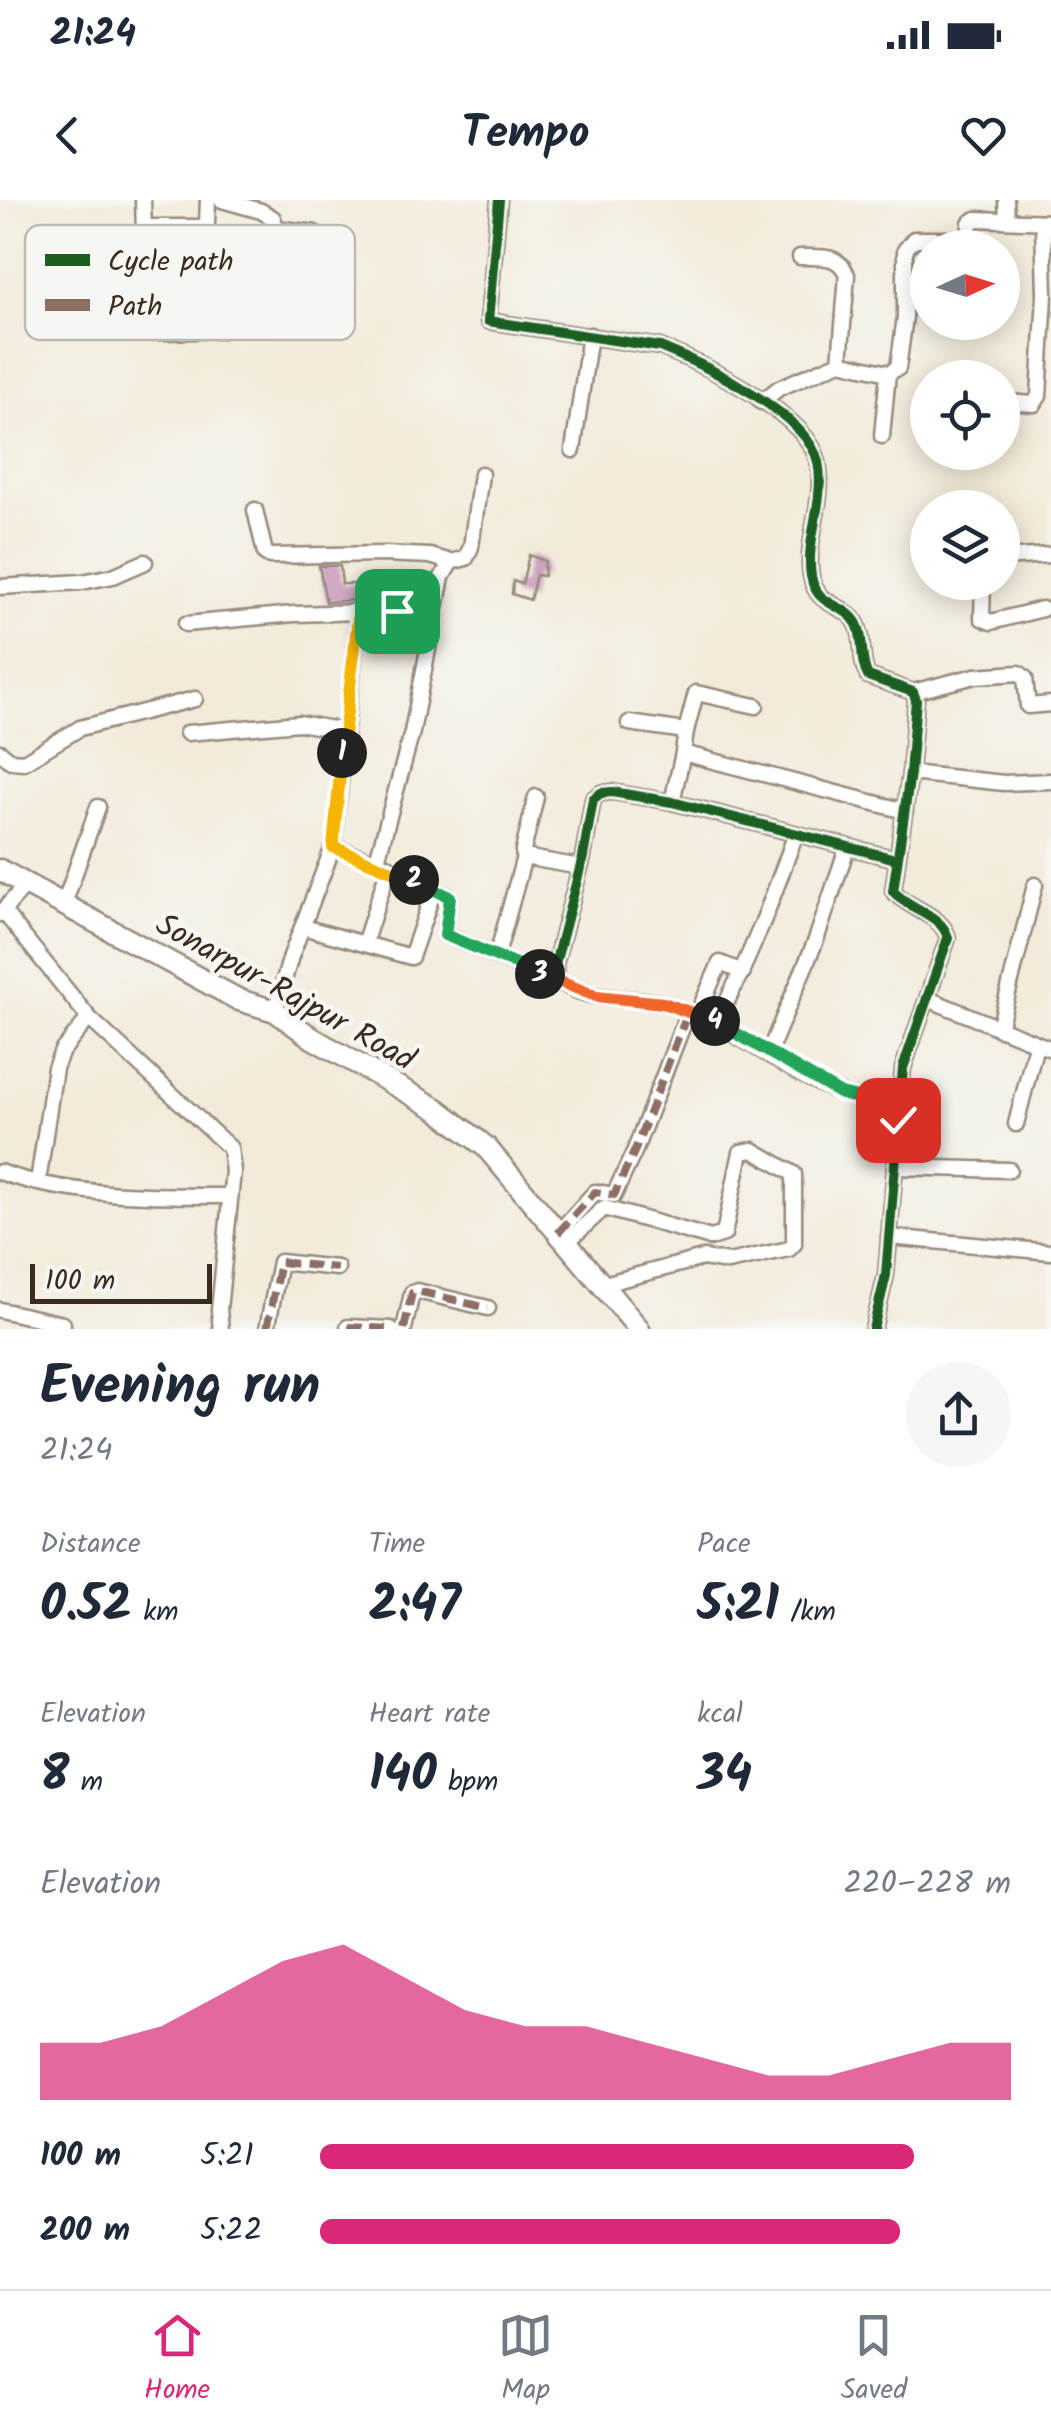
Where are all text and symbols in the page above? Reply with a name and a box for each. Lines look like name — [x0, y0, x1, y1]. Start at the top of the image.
text: 21:24 — [50, 5, 136, 65]
text: Tempo — [461, 99, 590, 171]
icon: back — [40, 108, 95, 163]
icon: heart — [956, 108, 1011, 163]
legend — [25, 225, 355, 340]
north arrow — [910, 230, 1020, 340]
map controls — [910, 230, 1020, 600]
text: Cycle path — [108, 240, 233, 285]
text: Path — [108, 285, 162, 330]
button: locate — [910, 360, 1020, 470]
button: layers — [910, 490, 1020, 600]
pin — [355, 569, 440, 654]
icon: arrive — [370, 584, 425, 639]
pin: 1 — [317, 728, 367, 778]
text: 1 — [338, 730, 346, 775]
pin: 2 — [389, 855, 439, 905]
text: 2 — [406, 857, 422, 902]
street label: Sonarpur-Rajpur Road — [146, 901, 425, 1086]
pin: 3 — [515, 949, 565, 999]
text: 3 — [532, 951, 548, 996]
pin: 4 — [690, 996, 740, 1046]
text: 4 — [707, 998, 723, 1043]
pin — [856, 1078, 941, 1163]
icon: check — [871, 1093, 926, 1148]
scale bar — [30, 1259, 212, 1304]
text: 100 m — [45, 1259, 115, 1304]
text: Evening run — [40, 1345, 320, 1432]
button: share — [906, 1362, 1011, 1467]
text: 21:24 — [40, 1426, 113, 1477]
text: Distance — [40, 1522, 141, 1567]
text: Time — [369, 1522, 425, 1567]
text: Pace — [697, 1522, 751, 1567]
text: 0.52 — [40, 1567, 132, 1647]
text: 2:47 — [369, 1567, 461, 1647]
text: 5:21 — [697, 1567, 779, 1647]
text: km — [132, 1590, 179, 1635]
text: /km — [779, 1590, 836, 1635]
text: Elevation — [40, 1692, 146, 1737]
text: Heart rate — [369, 1692, 490, 1737]
text: kcal — [697, 1692, 743, 1737]
text: 8 — [40, 1737, 70, 1817]
text: 140 — [369, 1737, 437, 1817]
text: 34 — [697, 1737, 752, 1817]
text: m — [70, 1760, 103, 1805]
text: bpm — [437, 1760, 498, 1805]
text: Elevation — [40, 1859, 161, 1910]
text: 220–228 m — [844, 1859, 1011, 1910]
text: 100 m — [40, 2131, 121, 2182]
text: 5:21 — [200, 2131, 254, 2182]
text: 200 m — [40, 2206, 130, 2257]
text: 5:22 — [200, 2206, 262, 2257]
tab: Home — [144, 2308, 210, 2413]
tab: Map — [498, 2308, 553, 2413]
tab: Saved — [841, 2308, 907, 2413]

